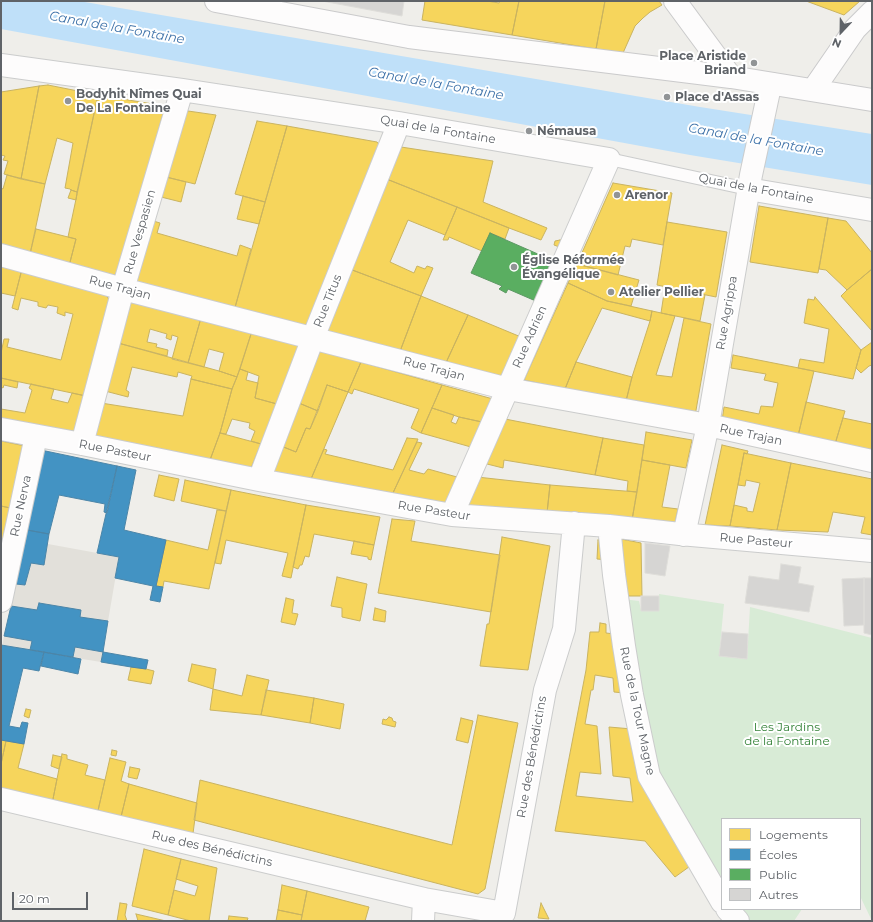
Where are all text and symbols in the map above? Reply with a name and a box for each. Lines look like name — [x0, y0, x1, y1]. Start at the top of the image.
water label: Canal de la Fontaine — [48, 8, 186, 48]
north arrow — [821, 12, 861, 52]
text: N — [830, 35, 843, 51]
place label: Place Aristide Briand — [659, 49, 746, 77]
marker: Place Aristide Briand — [749, 58, 759, 68]
water label: Canal de la Fontaine — [367, 64, 505, 104]
place label: Bodyhit Nîmes Quai De La Fontaine — [76, 87, 202, 115]
place label: Place d'Assas — [675, 90, 759, 104]
marker: Place d'Assas — [662, 92, 672, 102]
marker: Bodyhit Nîmes Quai De La Fontaine — [63, 96, 73, 106]
street label: Quai de la Fontaine — [379, 113, 497, 147]
water label: Canal de la Fontaine — [687, 120, 825, 160]
place label: Némausa — [537, 124, 596, 138]
marker: Némausa — [524, 126, 534, 136]
street label: Quai de la Fontaine — [697, 171, 815, 207]
street label: Rue Vespasien — [121, 188, 159, 276]
place label: Arenor — [625, 188, 668, 202]
marker: Arenor — [612, 190, 622, 200]
place label: Église Réformée Évangélique — [522, 253, 625, 281]
marker: Église Réformée Évangélique — [509, 262, 519, 272]
street label: Rue Titus — [311, 272, 345, 330]
street label: Rue Trajan — [87, 273, 153, 303]
street label: Rue Agrippa — [713, 275, 741, 351]
place label: Atelier Pellier — [619, 285, 704, 299]
marker: Atelier Pellier — [606, 287, 616, 297]
street label: Rue Adrien — [510, 303, 550, 371]
street label: Rue Trajan — [401, 354, 467, 384]
street label: Rue Trajan — [718, 421, 784, 449]
street label: Rue Pasteur — [78, 437, 152, 465]
street label: Rue Nerva — [7, 474, 35, 538]
street label: Rue Pasteur — [397, 498, 471, 524]
street label: Rue Pasteur — [719, 531, 793, 551]
street label: Rue de la Tour Magne — [616, 645, 658, 777]
street label: Rue des Bénédictins — [514, 695, 550, 819]
park label: Les Jardins de la Fontaine — [744, 720, 830, 748]
legend — [721, 818, 861, 910]
text: Logements — [759, 827, 828, 842]
street label: Rue des Bénédictins — [150, 828, 274, 870]
text: Écoles — [759, 847, 797, 862]
text: Public — [759, 867, 797, 882]
scale bar — [14, 884, 90, 910]
text: Autres — [759, 887, 798, 902]
text: 20 m — [19, 891, 50, 906]

